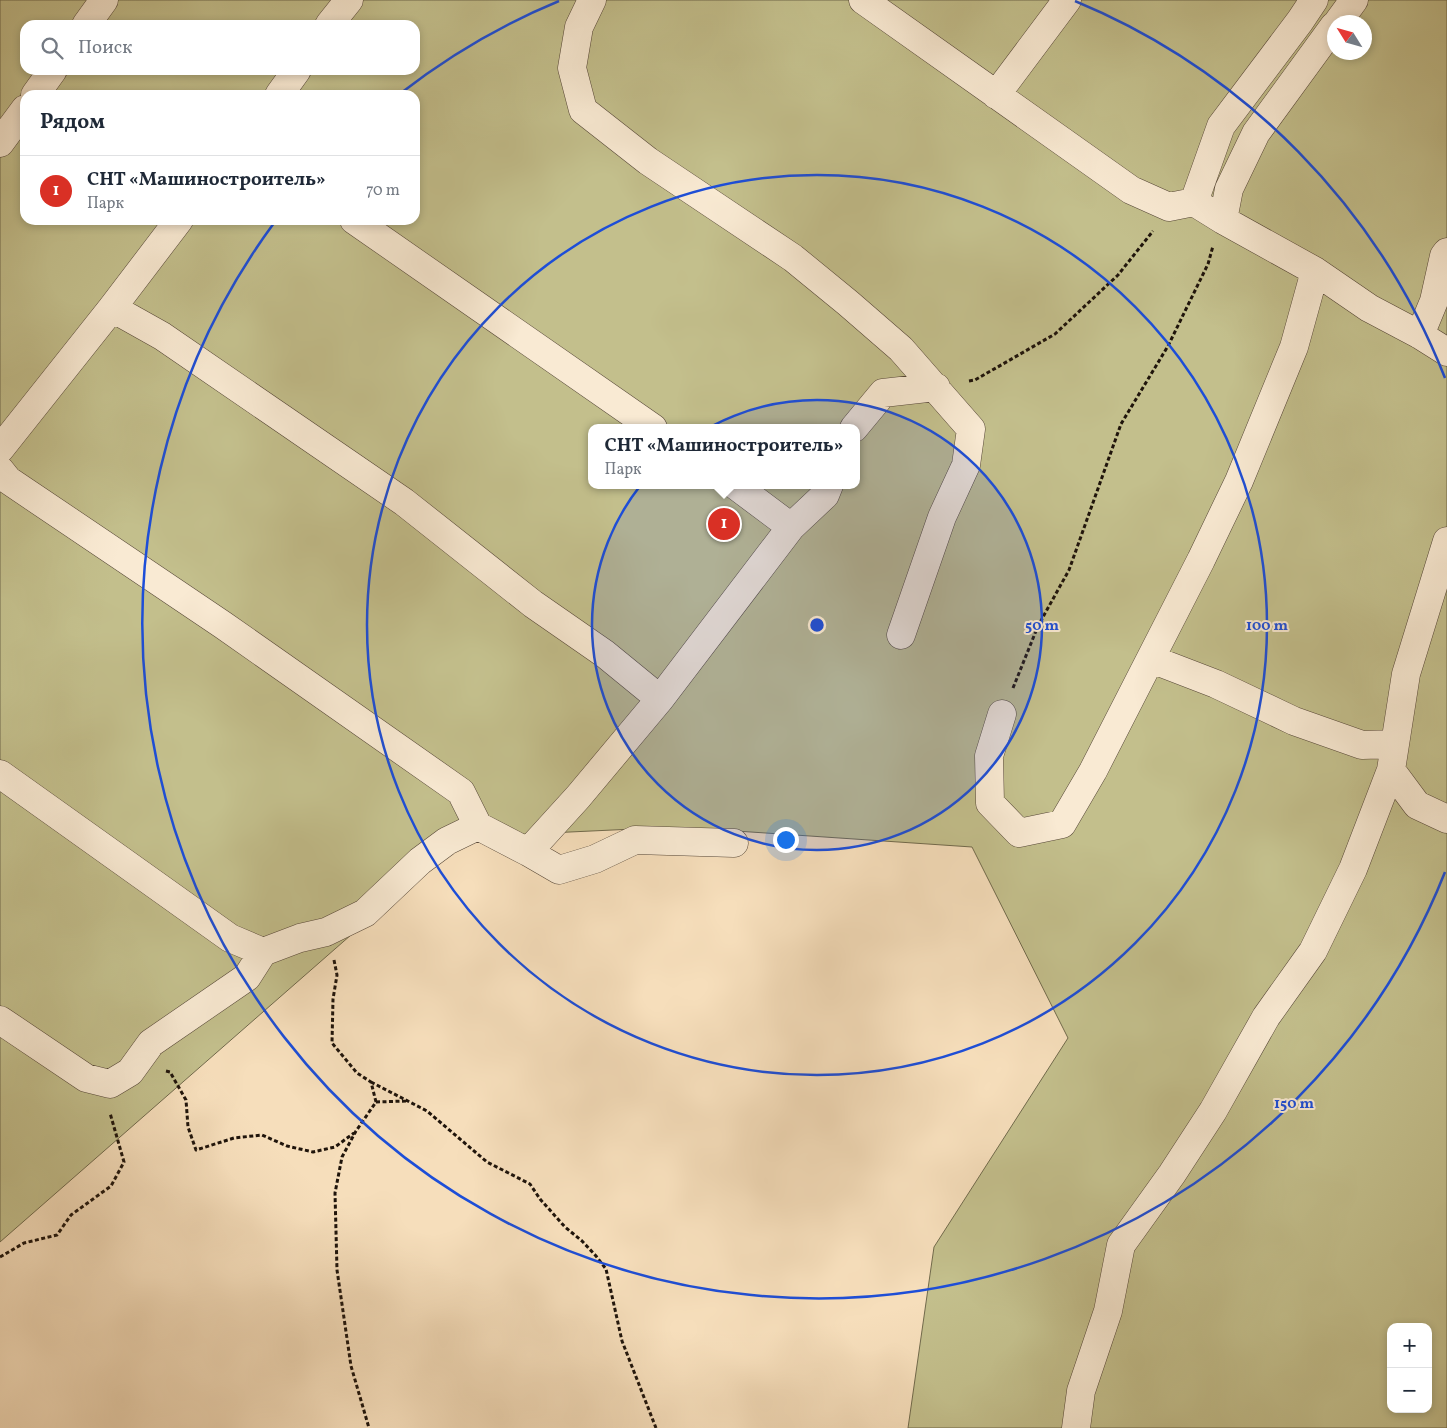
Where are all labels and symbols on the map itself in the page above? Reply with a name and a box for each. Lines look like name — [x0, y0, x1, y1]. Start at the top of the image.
north arrow — [1327, 15, 1372, 60]
pin: 1 — [708, 505, 740, 543]
centre of rings — [808, 616, 826, 634]
text: 50 m — [1025, 616, 1059, 637]
text: 100 m — [1246, 616, 1289, 637]
your location — [773, 827, 799, 853]
text: 150 m — [1274, 1094, 1314, 1115]

